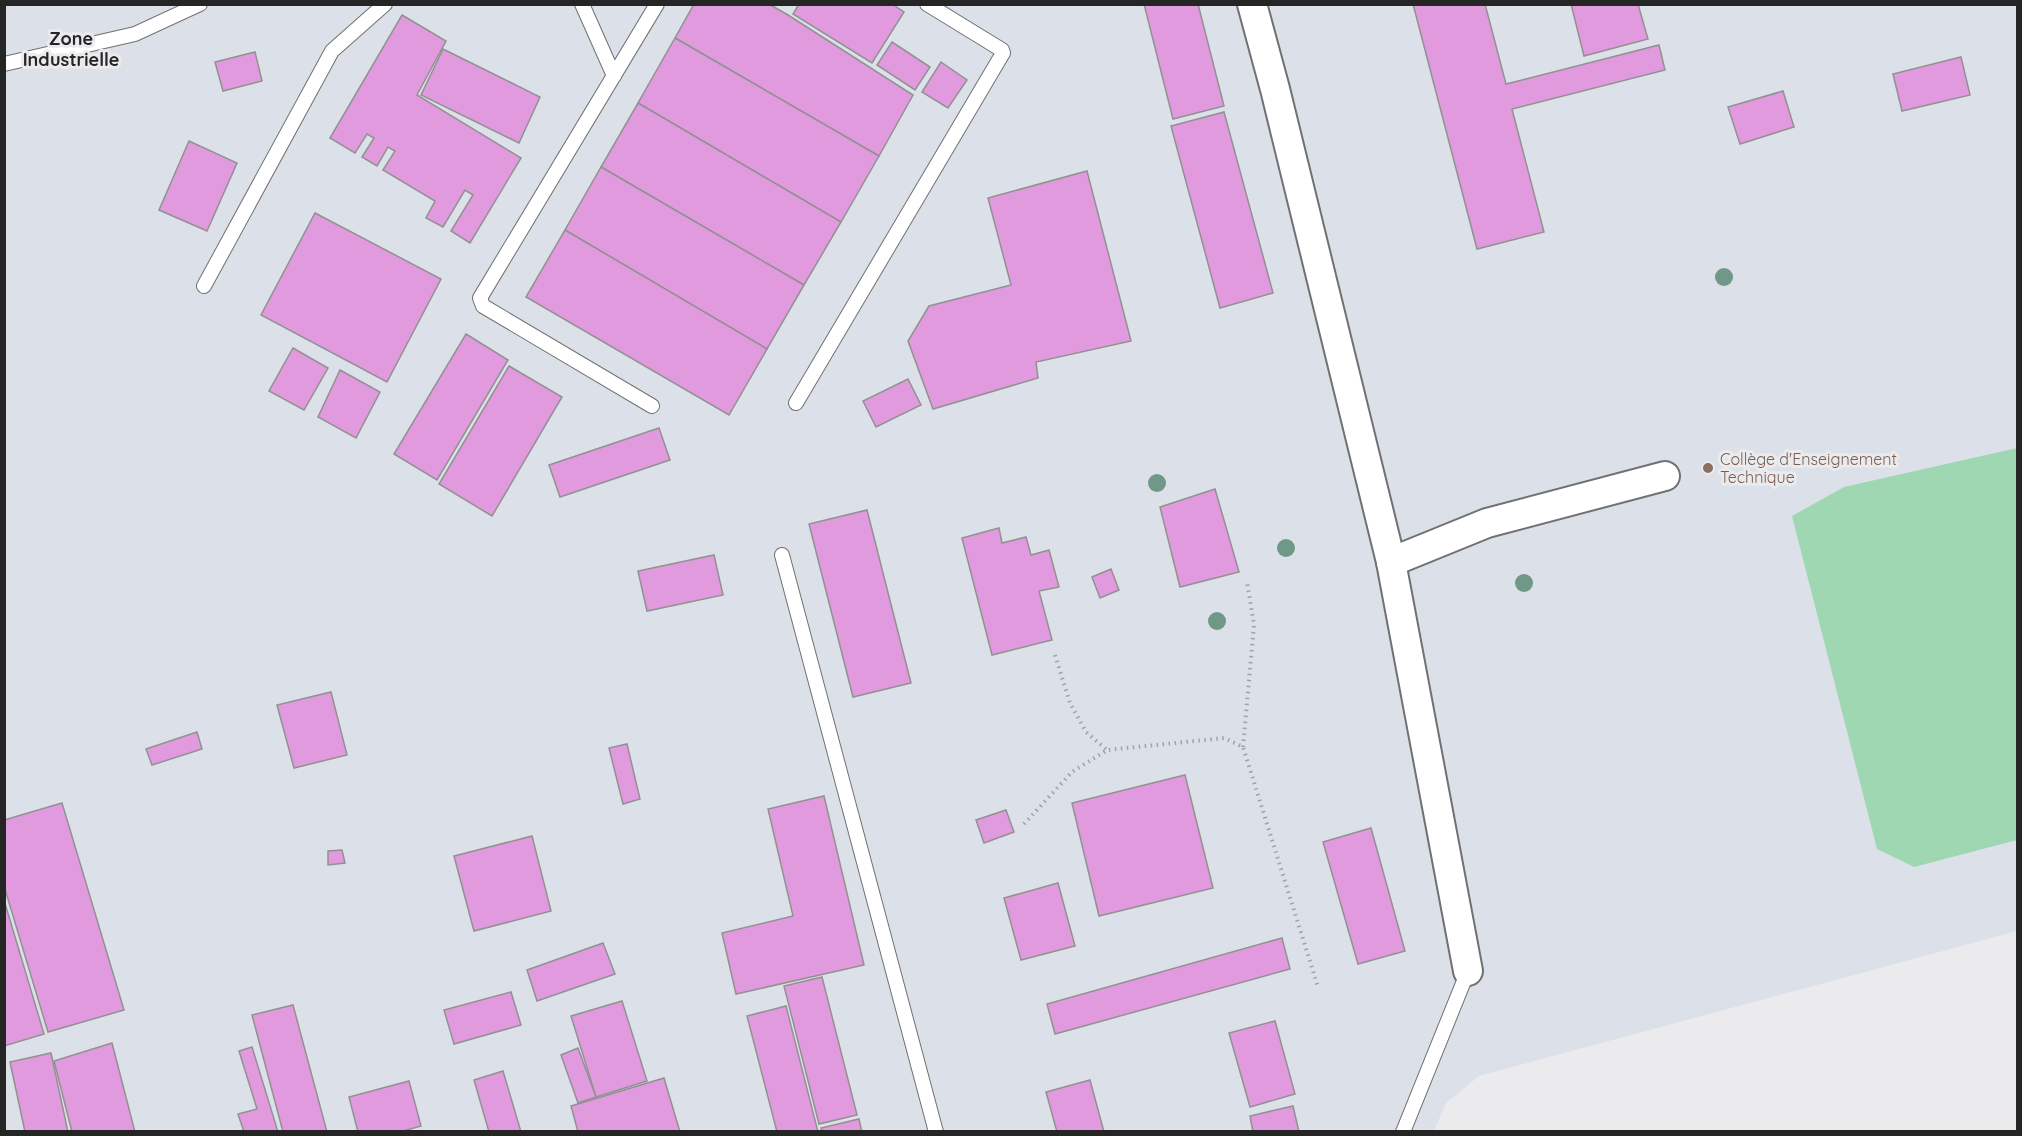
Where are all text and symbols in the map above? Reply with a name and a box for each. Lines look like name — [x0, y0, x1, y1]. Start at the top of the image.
district label: Zone Industrielle — [23, 27, 119, 71]
place label: Collège d'Enseignement Technique — [1720, 449, 1897, 487]
marker: Collège d'Enseignement Technique — [1701, 461, 1715, 475]

